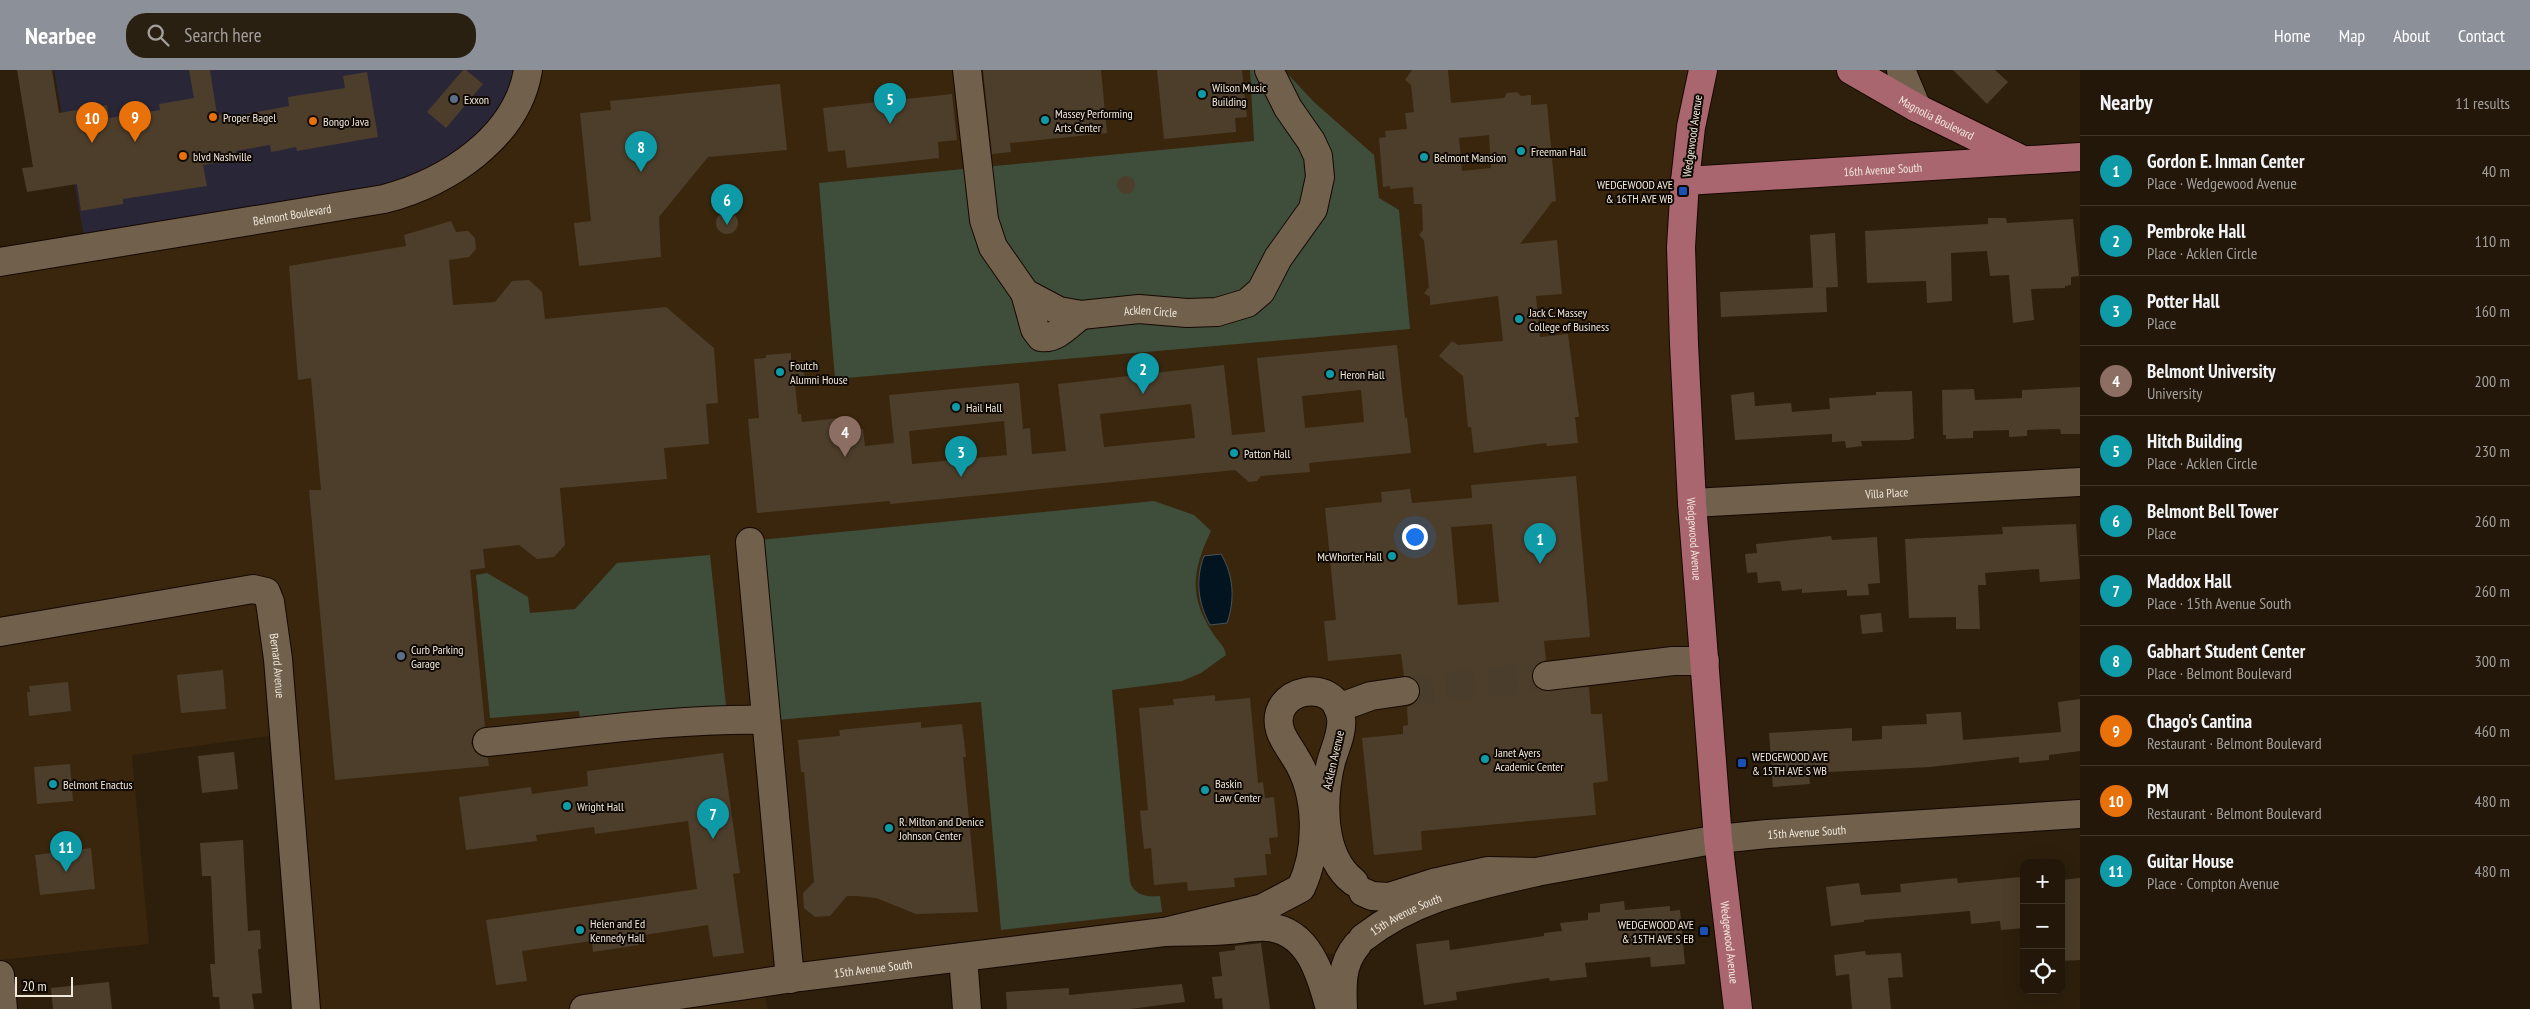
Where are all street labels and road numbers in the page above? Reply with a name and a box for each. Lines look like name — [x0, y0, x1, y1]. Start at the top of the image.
street label: Magnolia Boulevard — [1896, 92, 1977, 143]
street label: Wedgewood Avenue — [1679, 94, 1705, 178]
street label: 16th Avenue South — [1843, 159, 1922, 179]
street label: Belmont Boulevard — [252, 200, 332, 228]
street label: Acklen Circle — [1123, 301, 1178, 320]
street label: Villa Place — [1864, 484, 1909, 501]
street label: Wedgewood Avenue — [1684, 497, 1705, 581]
street label: Bernard Avenue — [267, 632, 289, 699]
street label: Acklen Avenue — [1319, 729, 1347, 791]
street label: 15th Avenue South — [1767, 821, 1846, 841]
street label: 15th Avenue South — [1367, 890, 1443, 938]
street label: Wedgewood Avenue — [1718, 900, 1742, 984]
street label: 15th Avenue South — [833, 956, 913, 980]

